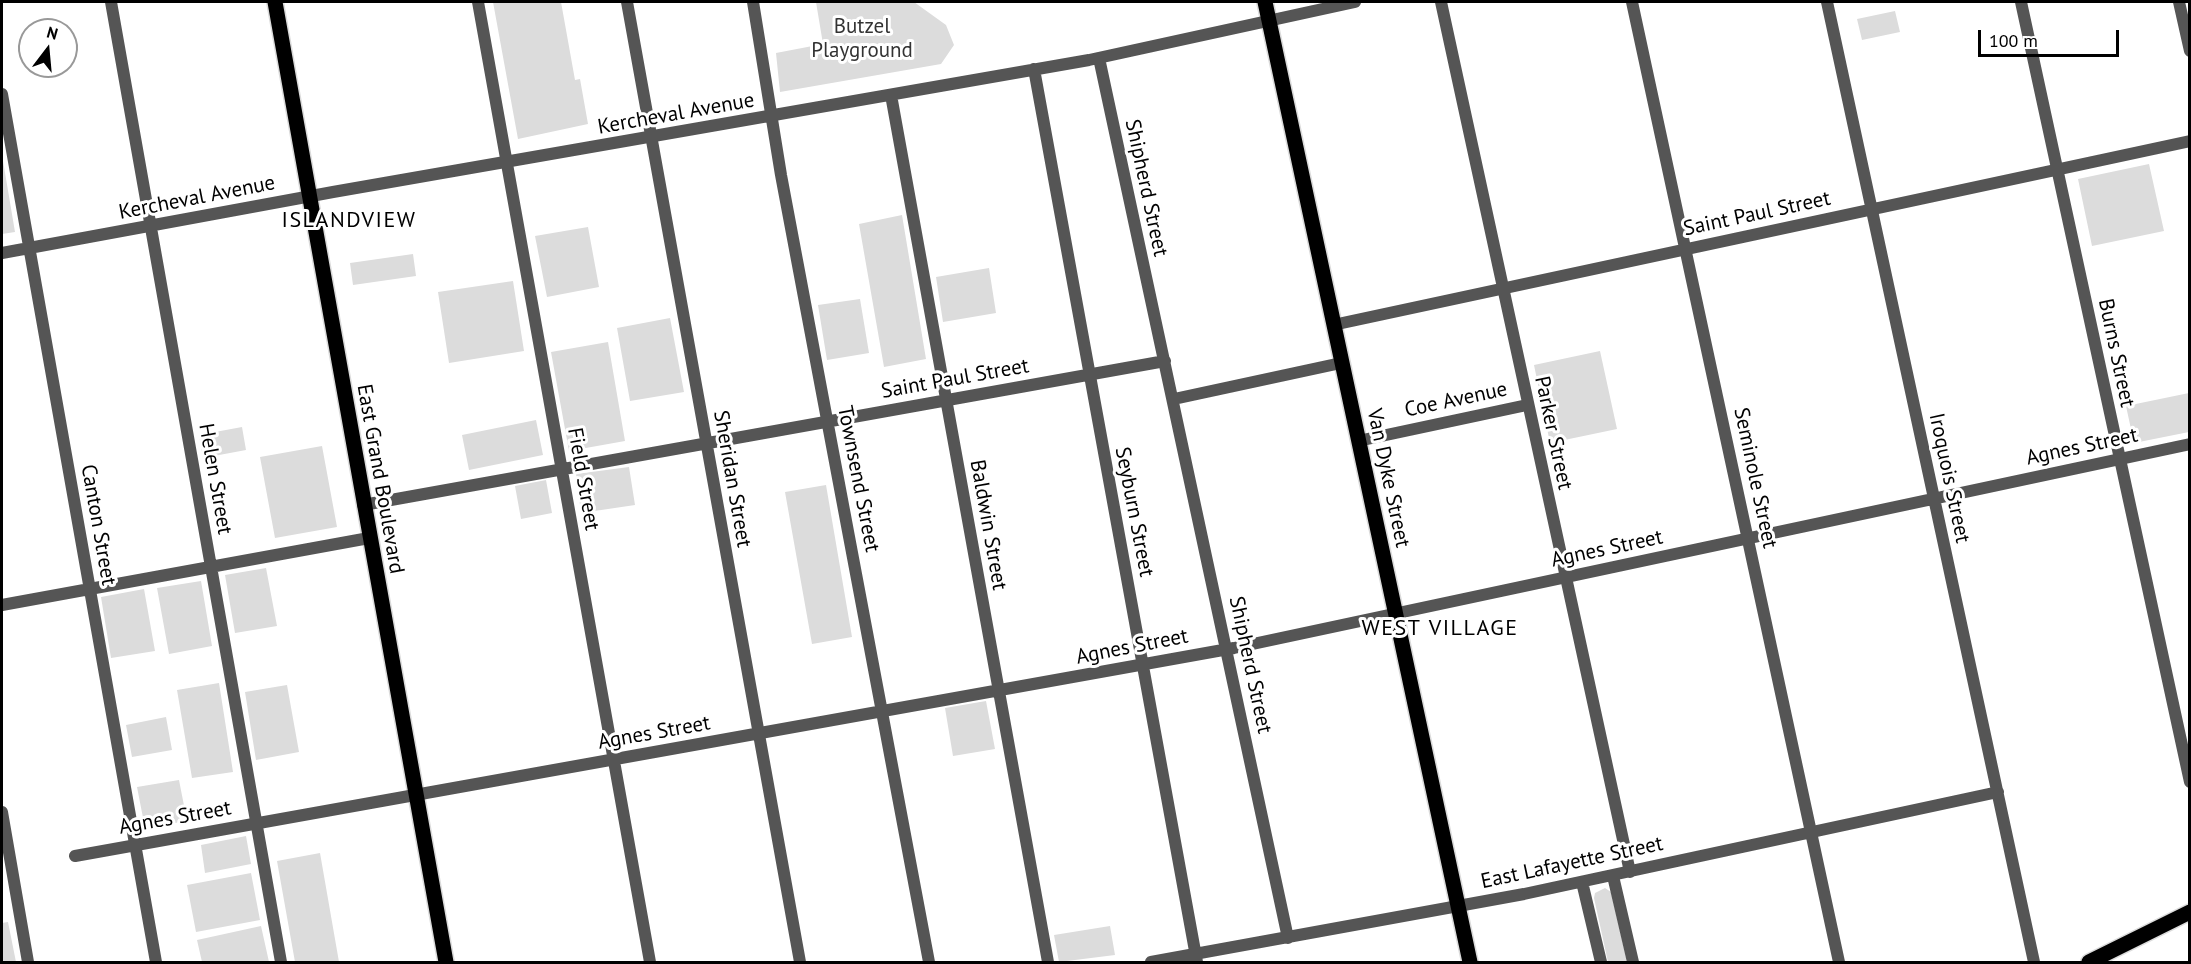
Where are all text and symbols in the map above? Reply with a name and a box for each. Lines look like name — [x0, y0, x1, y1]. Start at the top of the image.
park label: Butzel Playground — [811, 14, 913, 64]
north arrow — [18, 18, 78, 78]
scale bar — [1981, 18, 2122, 56]
text: N — [45, 22, 60, 44]
text: 100 m — [1989, 29, 2038, 52]
street label: Kercheval Avenue — [596, 88, 756, 140]
street label: Shipherd Street — [1119, 117, 1173, 259]
street label: Kercheval Avenue — [117, 170, 277, 226]
street label: Saint Paul Street — [1681, 186, 1833, 242]
district label: ISLANDVIEW — [282, 208, 416, 234]
street label: Burns Street — [2092, 296, 2140, 410]
street label: Saint Paul Street — [879, 354, 1031, 404]
street label: Parker Street — [1529, 374, 1577, 492]
street label: Coe Avenue — [1402, 377, 1510, 423]
street label: East Grand Boulevard — [351, 382, 409, 576]
street label: Townsend Street — [831, 404, 885, 554]
street label: Seminole Street — [1728, 405, 1782, 551]
street label: Van Dyke Street — [1361, 406, 1415, 550]
street label: Sheridan Street — [708, 409, 756, 549]
street label: Iroquois Street — [1923, 411, 1975, 545]
street label: Helen Street — [193, 422, 237, 536]
street label: Agnes Street — [2024, 423, 2140, 471]
street label: Field Street — [562, 426, 604, 532]
street label: Seyburn Street — [1109, 445, 1159, 579]
street label: Baldwin Street — [964, 458, 1012, 592]
street label: Canton Street — [75, 463, 121, 587]
street label: Agnes Street — [1549, 525, 1665, 573]
street label: Shipherd Street — [1223, 594, 1277, 736]
district label: WEST VILLAGE — [1361, 616, 1519, 642]
street label: Agnes Street — [1074, 624, 1190, 670]
street label: Agnes Street — [596, 711, 712, 755]
street label: Agnes Street — [117, 796, 233, 840]
street label: East Lafayette Street — [1479, 831, 1665, 895]

